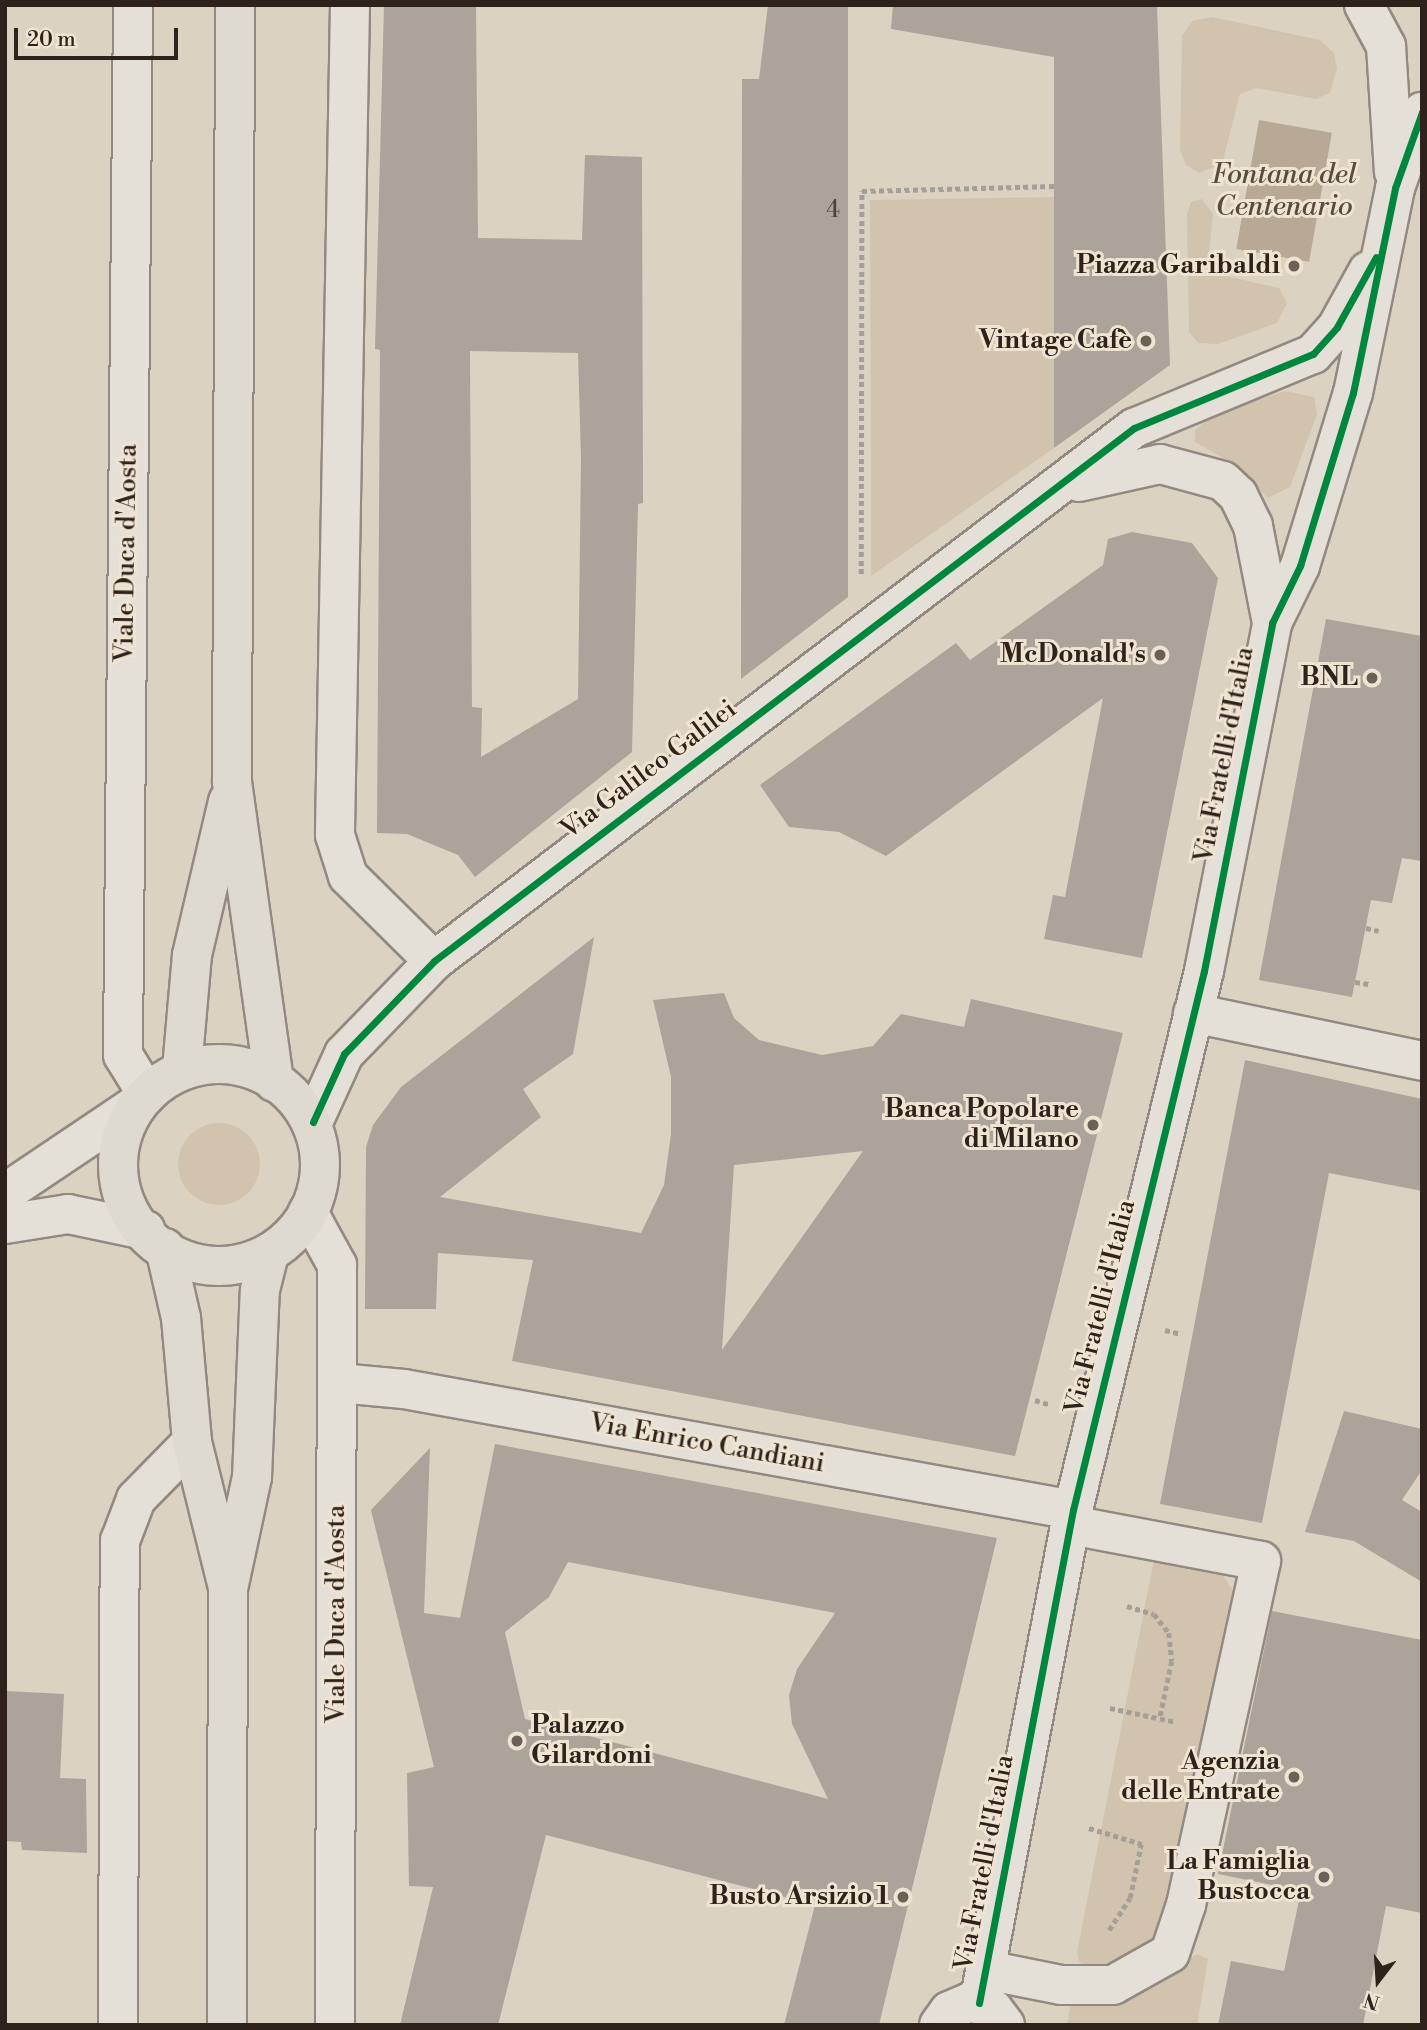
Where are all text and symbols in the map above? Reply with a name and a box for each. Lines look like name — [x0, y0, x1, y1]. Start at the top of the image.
scale bar — [18, 14, 182, 58]
text: 20 m — [27, 27, 76, 53]
water label: Fontana del Centenario — [1211, 158, 1357, 224]
house number: 4 — [826, 196, 840, 224]
place label: Piazza Garibaldi — [1076, 250, 1280, 282]
marker: Piazza Garibaldi — [1286, 258, 1302, 274]
place label: Vintage Cafè — [979, 325, 1132, 357]
marker: Vintage Cafè — [1138, 333, 1154, 349]
street label: Viale Duca d'Aosta — [109, 444, 145, 662]
place label: McDonald's — [1000, 639, 1146, 671]
street label: Via Fratelli d'Italia — [1189, 644, 1261, 866]
marker: McDonald's — [1152, 647, 1168, 663]
place label: BNL — [1300, 662, 1358, 694]
marker: BNL — [1364, 670, 1380, 686]
street label: Via Galileo Galilei — [555, 694, 743, 846]
place label: Banca Popolare di Milano — [884, 1094, 1079, 1156]
marker: Banca Popolare di Milano — [1085, 1117, 1101, 1133]
street label: Via Fratelli d'Italia — [1059, 1197, 1143, 1417]
street label: Via Enrico Candiani — [587, 1408, 827, 1480]
street label: Viale Duca d'Aosta — [321, 1505, 353, 1723]
place label: Palazzo Gilardoni — [531, 1710, 651, 1772]
marker: Palazzo Gilardoni — [509, 1733, 525, 1749]
place label: Agenzia delle Entrate — [1121, 1746, 1280, 1808]
street label: Via Fratelli d'Italia — [949, 1752, 1021, 1974]
marker: Agenzia delle Entrate — [1286, 1769, 1302, 1785]
place label: La Famiglia Bustocca — [1166, 1846, 1310, 1908]
marker: La Famiglia Bustocca — [1316, 1869, 1332, 1885]
place label: Busto Arsizio 1 — [709, 1881, 889, 1913]
marker: Busto Arsizio 1 — [895, 1889, 911, 1905]
north arrow — [1343, 1946, 1413, 2016]
text: N — [1361, 1987, 1383, 2015]

